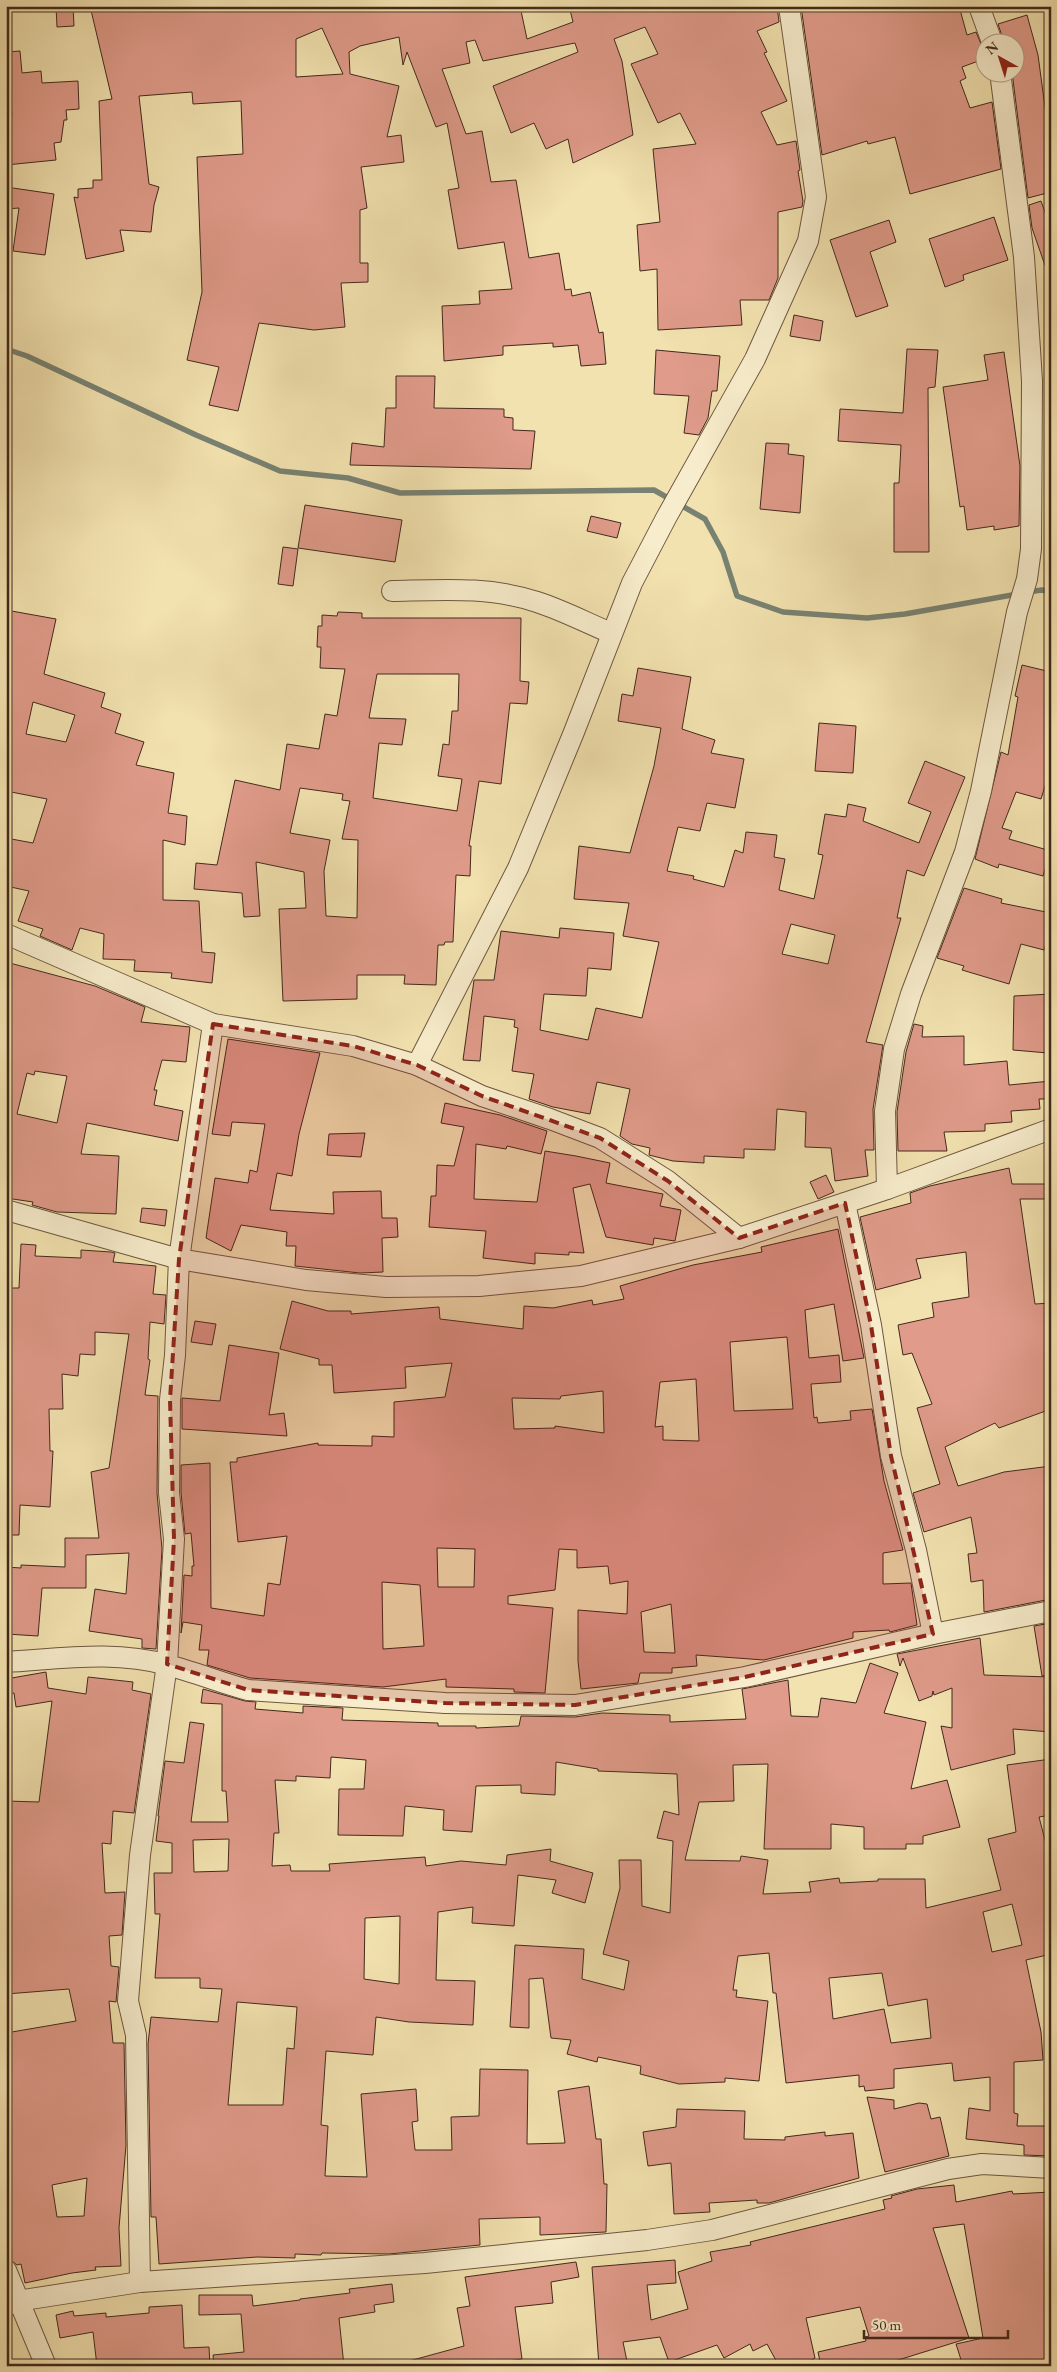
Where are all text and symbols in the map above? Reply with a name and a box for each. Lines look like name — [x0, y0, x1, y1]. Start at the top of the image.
north arrow — [974, 32, 1024, 82]
text: N — [982, 37, 1002, 58]
scale bar — [864, 2307, 1008, 2339]
text: 50 m — [872, 2315, 901, 2334]

